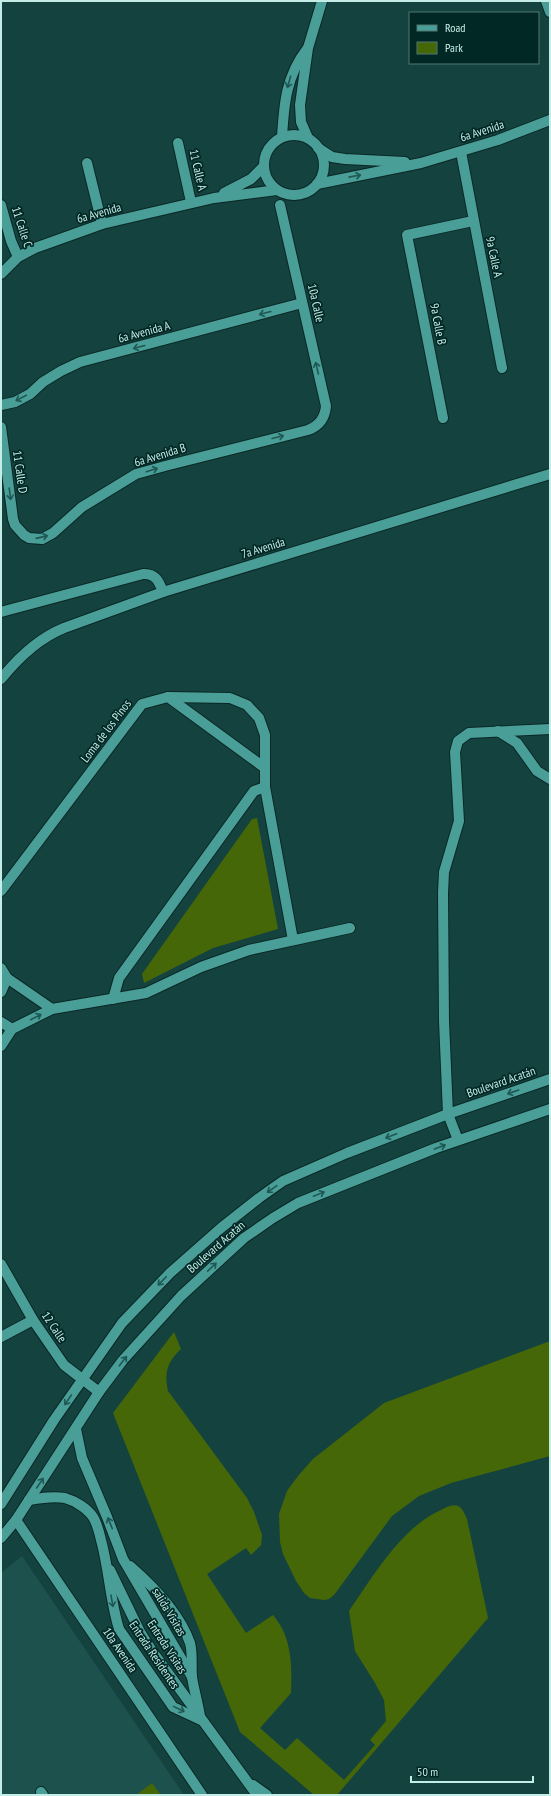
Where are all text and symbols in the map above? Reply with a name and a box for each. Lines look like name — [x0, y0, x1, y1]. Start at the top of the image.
legend — [409, 12, 539, 64]
text: Road — [445, 20, 465, 35]
text: Park — [445, 40, 463, 55]
one-way arrow — [285, 75, 293, 88]
street label: 6a Avenida — [458, 116, 506, 145]
street label: 11 Calle A — [186, 148, 211, 192]
one-way arrow — [348, 172, 361, 180]
street label: 6a Avenida — [75, 199, 123, 226]
street label: 11 Calle C — [9, 205, 36, 250]
street label: 9a Calle A — [483, 235, 506, 279]
street label: 10a Calle — [305, 282, 328, 324]
street label: 9a Calle B — [427, 302, 450, 346]
one-way arrow — [258, 310, 271, 317]
street label: 6a Avenida A — [116, 317, 172, 346]
one-way arrow — [133, 343, 146, 351]
one-way arrow — [313, 362, 321, 375]
one-way arrow — [16, 395, 28, 402]
one-way arrow — [271, 433, 284, 440]
street label: 6a Avenida B — [132, 439, 188, 470]
street label: 11 Calle D — [10, 450, 31, 494]
one-way arrow — [145, 466, 158, 473]
one-way arrow — [6, 487, 14, 500]
one-way arrow — [36, 533, 49, 541]
street label: 7a Avenida — [239, 534, 287, 561]
street label: Loma de los Pinos — [77, 696, 134, 765]
one-way arrow — [30, 1013, 42, 1020]
street label: Boulevard Acatán — [464, 1063, 537, 1100]
one-way arrow — [507, 1088, 519, 1096]
one-way arrow — [385, 1132, 397, 1140]
one-way arrow — [433, 1142, 445, 1150]
one-way arrow — [267, 1185, 278, 1193]
one-way arrow — [312, 1190, 324, 1198]
street label: Boulevard Acatán — [184, 1217, 248, 1276]
one-way arrow — [207, 1262, 217, 1271]
one-way arrow — [157, 1276, 167, 1286]
street label: 12 Calle — [39, 1308, 70, 1345]
one-way arrow — [119, 1356, 127, 1367]
one-way arrow — [64, 1394, 72, 1405]
one-way arrow — [36, 1478, 44, 1489]
one-way arrow — [105, 1517, 113, 1529]
street label: salida Visitas — [149, 1585, 190, 1639]
one-way arrow — [109, 1594, 117, 1607]
street label: Entrada Visitas — [145, 1617, 190, 1676]
street label: Entrada Residentes — [126, 1618, 183, 1692]
street label: 10a Avenida — [100, 1625, 141, 1675]
one-way arrow — [173, 1706, 185, 1713]
scale bar — [411, 1758, 533, 1784]
text: 50 m — [417, 1764, 438, 1779]

